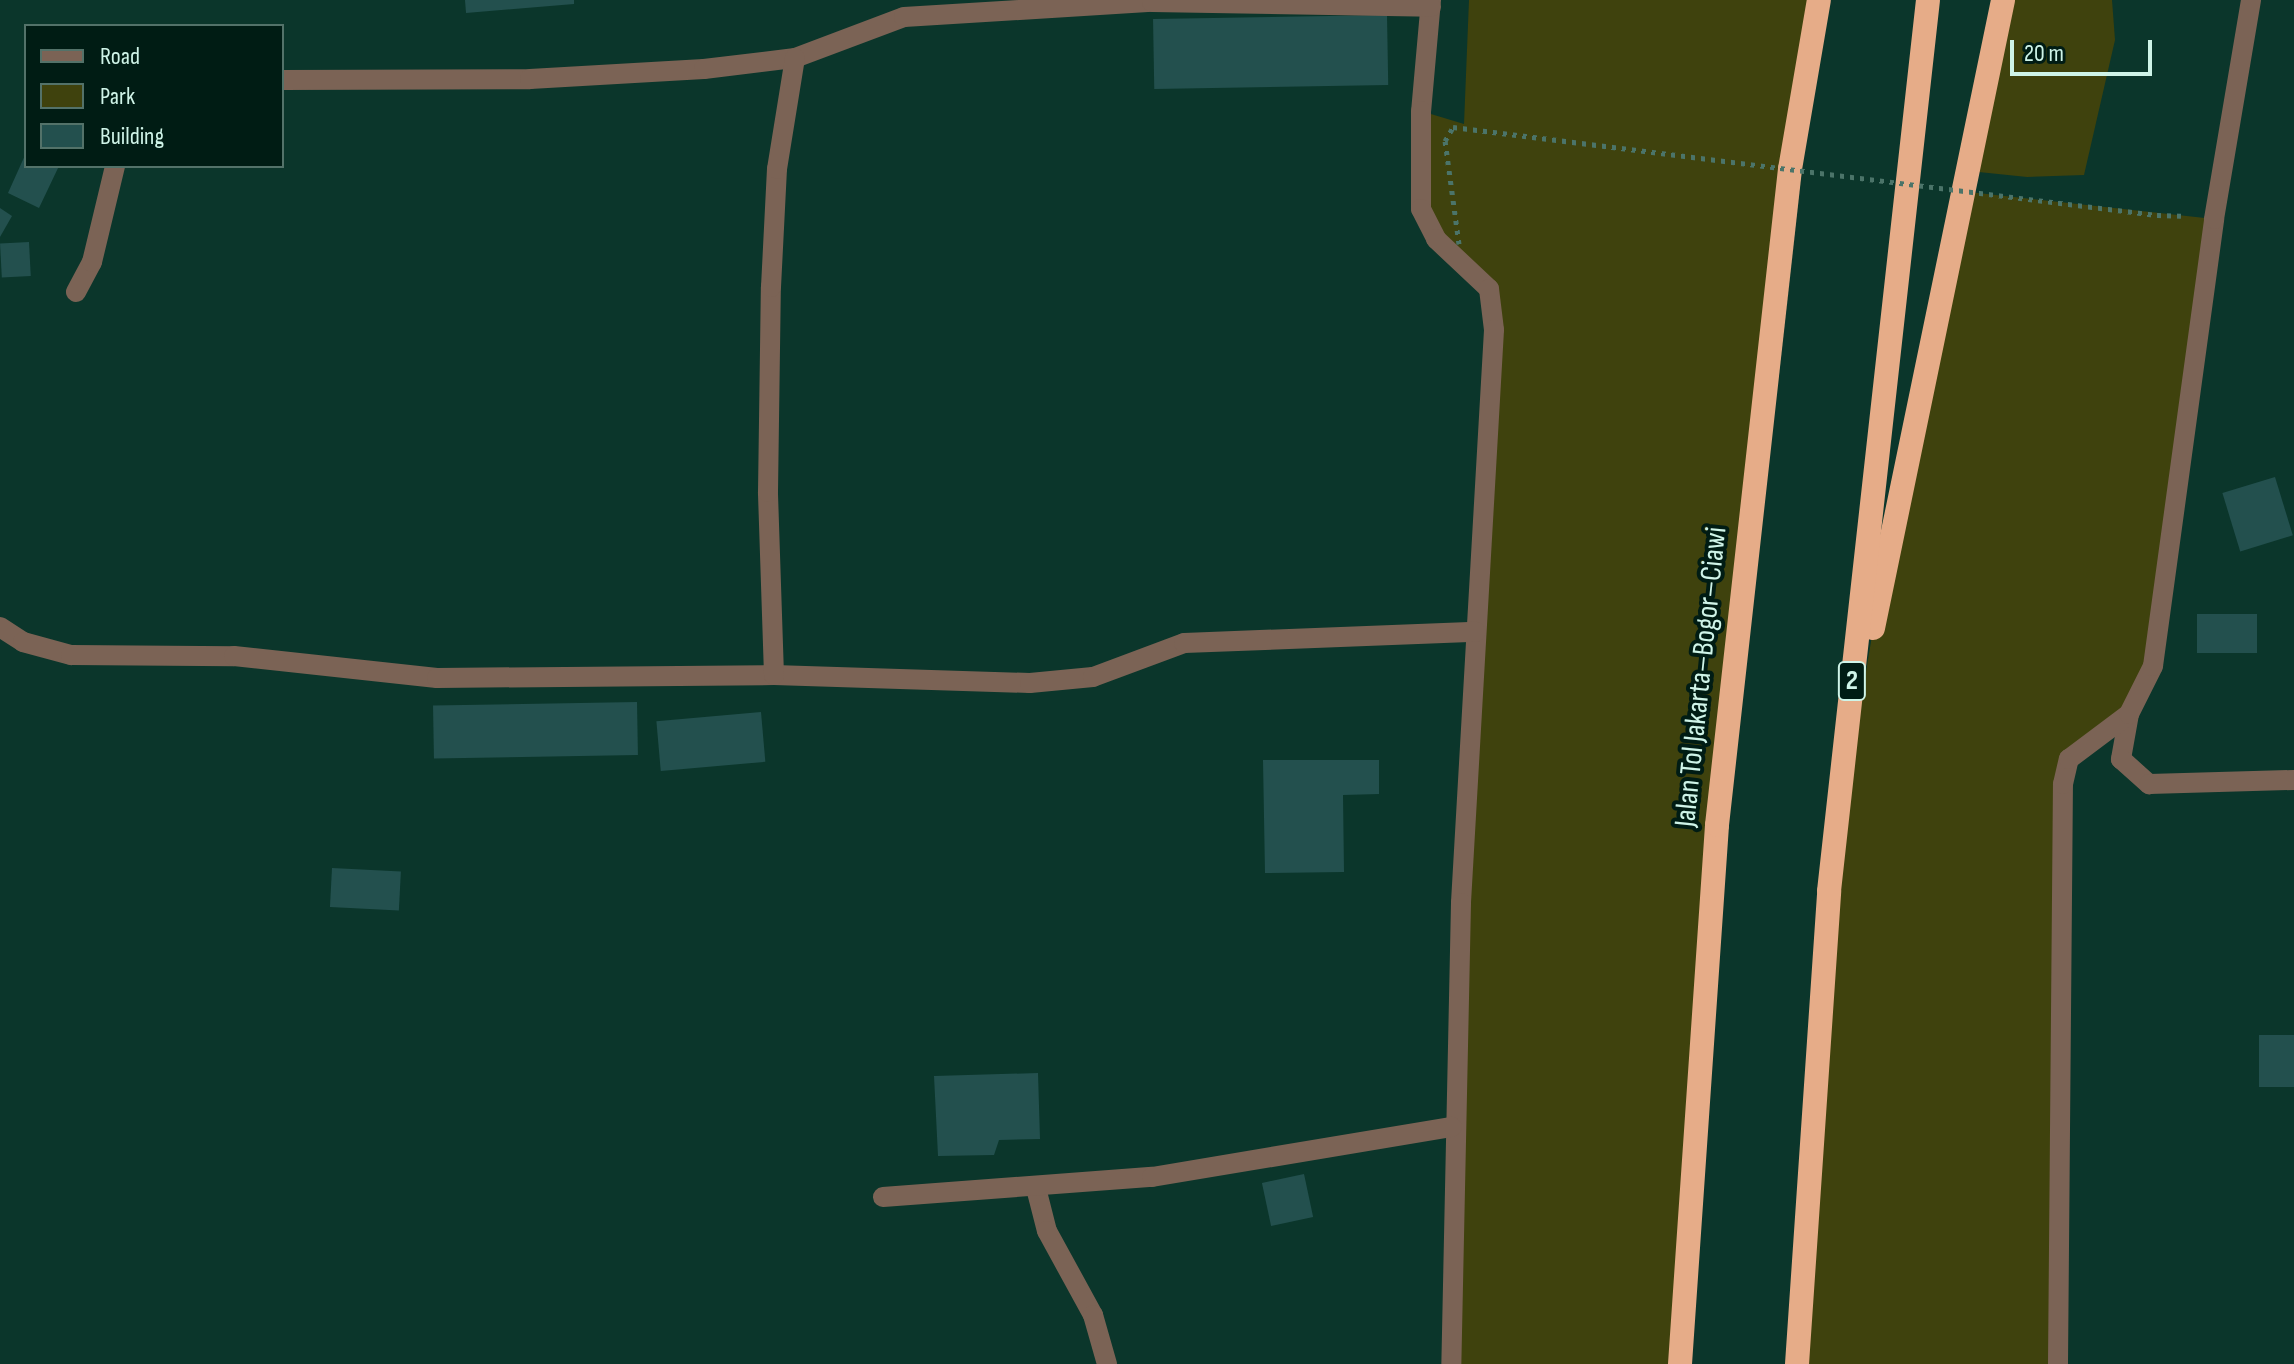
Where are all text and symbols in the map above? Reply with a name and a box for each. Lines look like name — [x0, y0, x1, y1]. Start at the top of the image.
legend — [24, 24, 284, 168]
scale bar — [2014, 24, 2156, 74]
text: 20 m — [2024, 39, 2064, 68]
text: Road — [100, 42, 140, 71]
text: Park — [100, 82, 135, 111]
text: Building — [100, 122, 164, 151]
street label: Jalan Tol Jakarta–Bogor–Ciawi — [1667, 525, 1735, 829]
road number: 2 — [1836, 657, 1868, 705]

